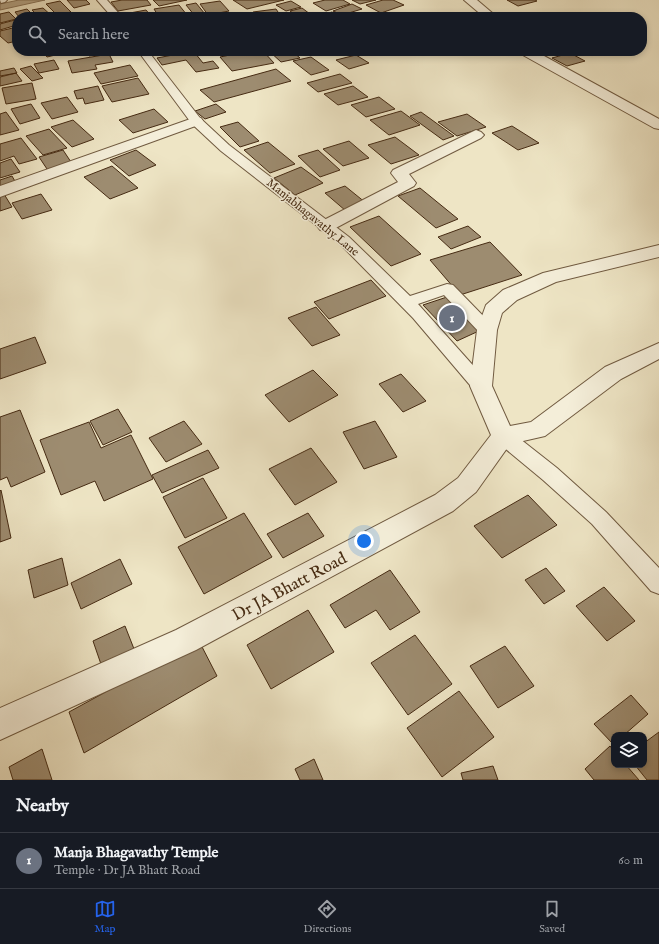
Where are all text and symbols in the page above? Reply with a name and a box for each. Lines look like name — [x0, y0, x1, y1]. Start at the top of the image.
search box — [12, 12, 647, 56]
icon: search — [26, 23, 48, 45]
text: Search here — [58, 25, 129, 44]
street label: Manjabhagavathy Lane — [263, 175, 363, 260]
pin: 1 — [439, 303, 465, 333]
your location — [354, 531, 374, 551]
street label: Dr JA Bhatt Road — [229, 548, 351, 626]
map controls — [611, 732, 647, 768]
button: layers — [611, 732, 647, 768]
text: Nearby — [16, 796, 69, 817]
text: Manja Bhagavathy Temple — [54, 843, 218, 862]
text: 1 — [27, 852, 31, 869]
text: 60 m — [618, 852, 643, 869]
text: Temple · Dr JA Bhatt Road — [54, 862, 200, 879]
tab: Map — [94, 898, 116, 936]
tab: Directions — [304, 898, 351, 936]
tab: Saved — [539, 898, 565, 936]

